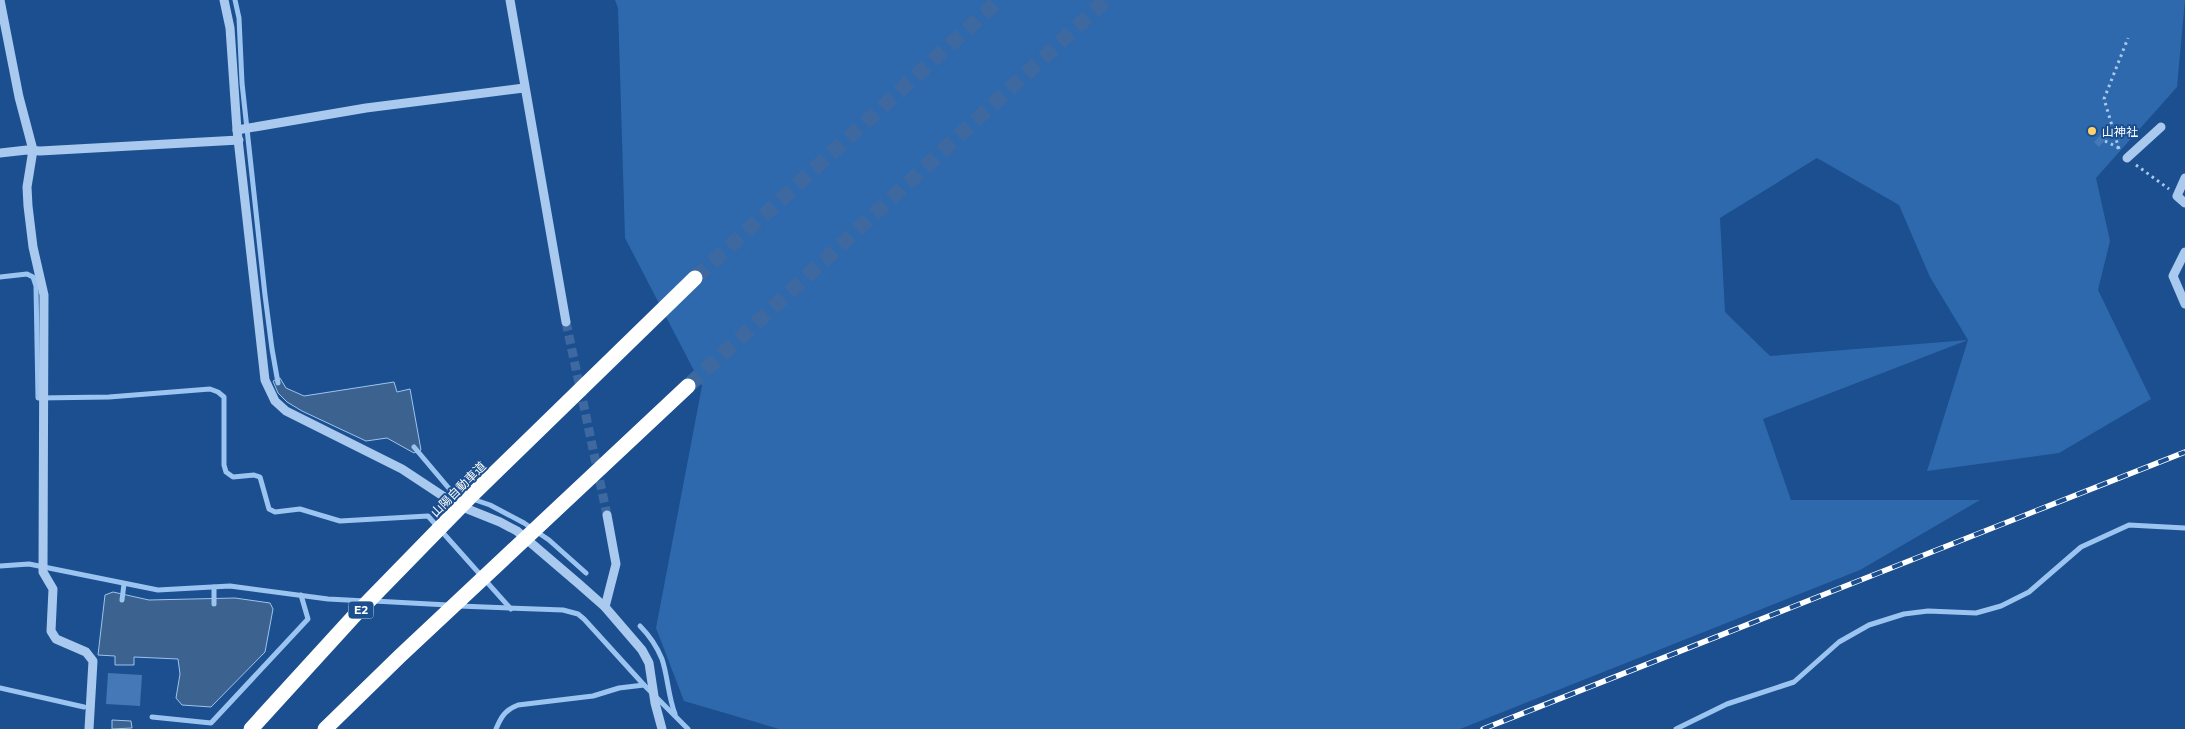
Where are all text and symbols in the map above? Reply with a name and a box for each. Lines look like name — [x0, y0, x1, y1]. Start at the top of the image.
place label: 山神社 — [2102, 124, 2138, 139]
marker: 山神社 — [2086, 125, 2098, 137]
street label: 山陽自動車道 — [427, 458, 489, 520]
road number: E2 — [348, 602, 374, 618]

